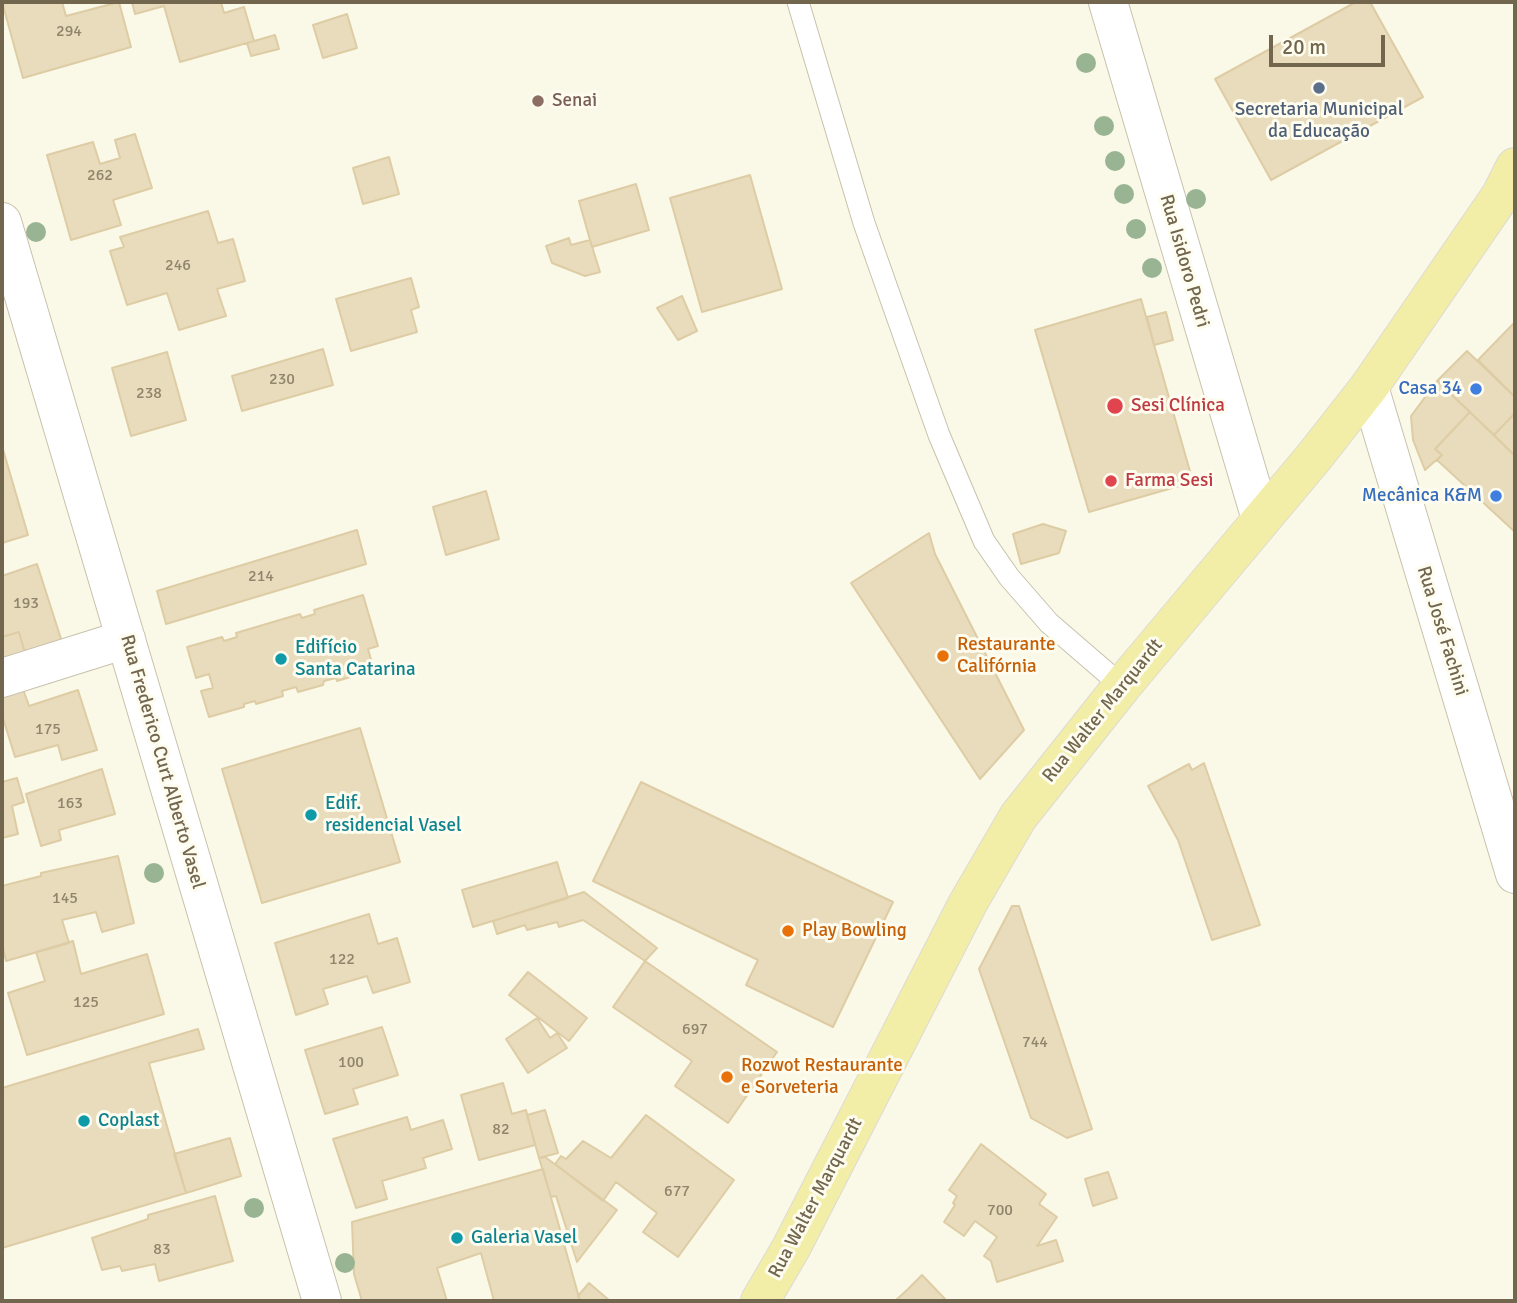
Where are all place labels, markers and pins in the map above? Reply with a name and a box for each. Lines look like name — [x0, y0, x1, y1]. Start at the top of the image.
marker: Secretaria Municipal da Educação — [1311, 80, 1327, 96]
place label: Senai — [552, 90, 597, 112]
marker: Senai — [530, 93, 546, 109]
place label: Secretaria Municipal da Educação — [1235, 99, 1403, 143]
place label: Casa 34 — [1398, 378, 1462, 400]
marker: Casa 34 — [1468, 381, 1484, 397]
place label: Sesi Clínica — [1131, 395, 1225, 417]
marker: Sesi Clínica — [1105, 396, 1125, 416]
place label: Farma Sesi — [1125, 470, 1213, 492]
marker: Farma Sesi — [1103, 473, 1119, 489]
place label: Mecânica K&M — [1362, 485, 1482, 507]
marker: Mecânica K&M — [1488, 488, 1504, 504]
place label: Restaurante Califórnia — [957, 634, 1055, 678]
place label: Edifício Santa Catarina — [295, 637, 416, 681]
marker: Restaurante Califórnia — [935, 648, 951, 664]
marker: Edifício Santa Catarina — [273, 651, 289, 667]
place label: Edif. residencial Vasel — [325, 793, 461, 837]
marker: Edif. residencial Vasel — [303, 807, 319, 823]
place label: Play Bowling — [802, 920, 907, 942]
marker: Play Bowling — [780, 923, 796, 939]
place label: Rozwot Restaurante e Sorveteria — [741, 1055, 903, 1099]
marker: Rozwot Restaurante e Sorveteria — [719, 1069, 735, 1085]
place label: Coplast — [98, 1110, 159, 1132]
marker: Coplast — [76, 1113, 92, 1129]
place label: Galeria Vasel — [471, 1227, 577, 1249]
marker: Galeria Vasel — [449, 1230, 465, 1246]

